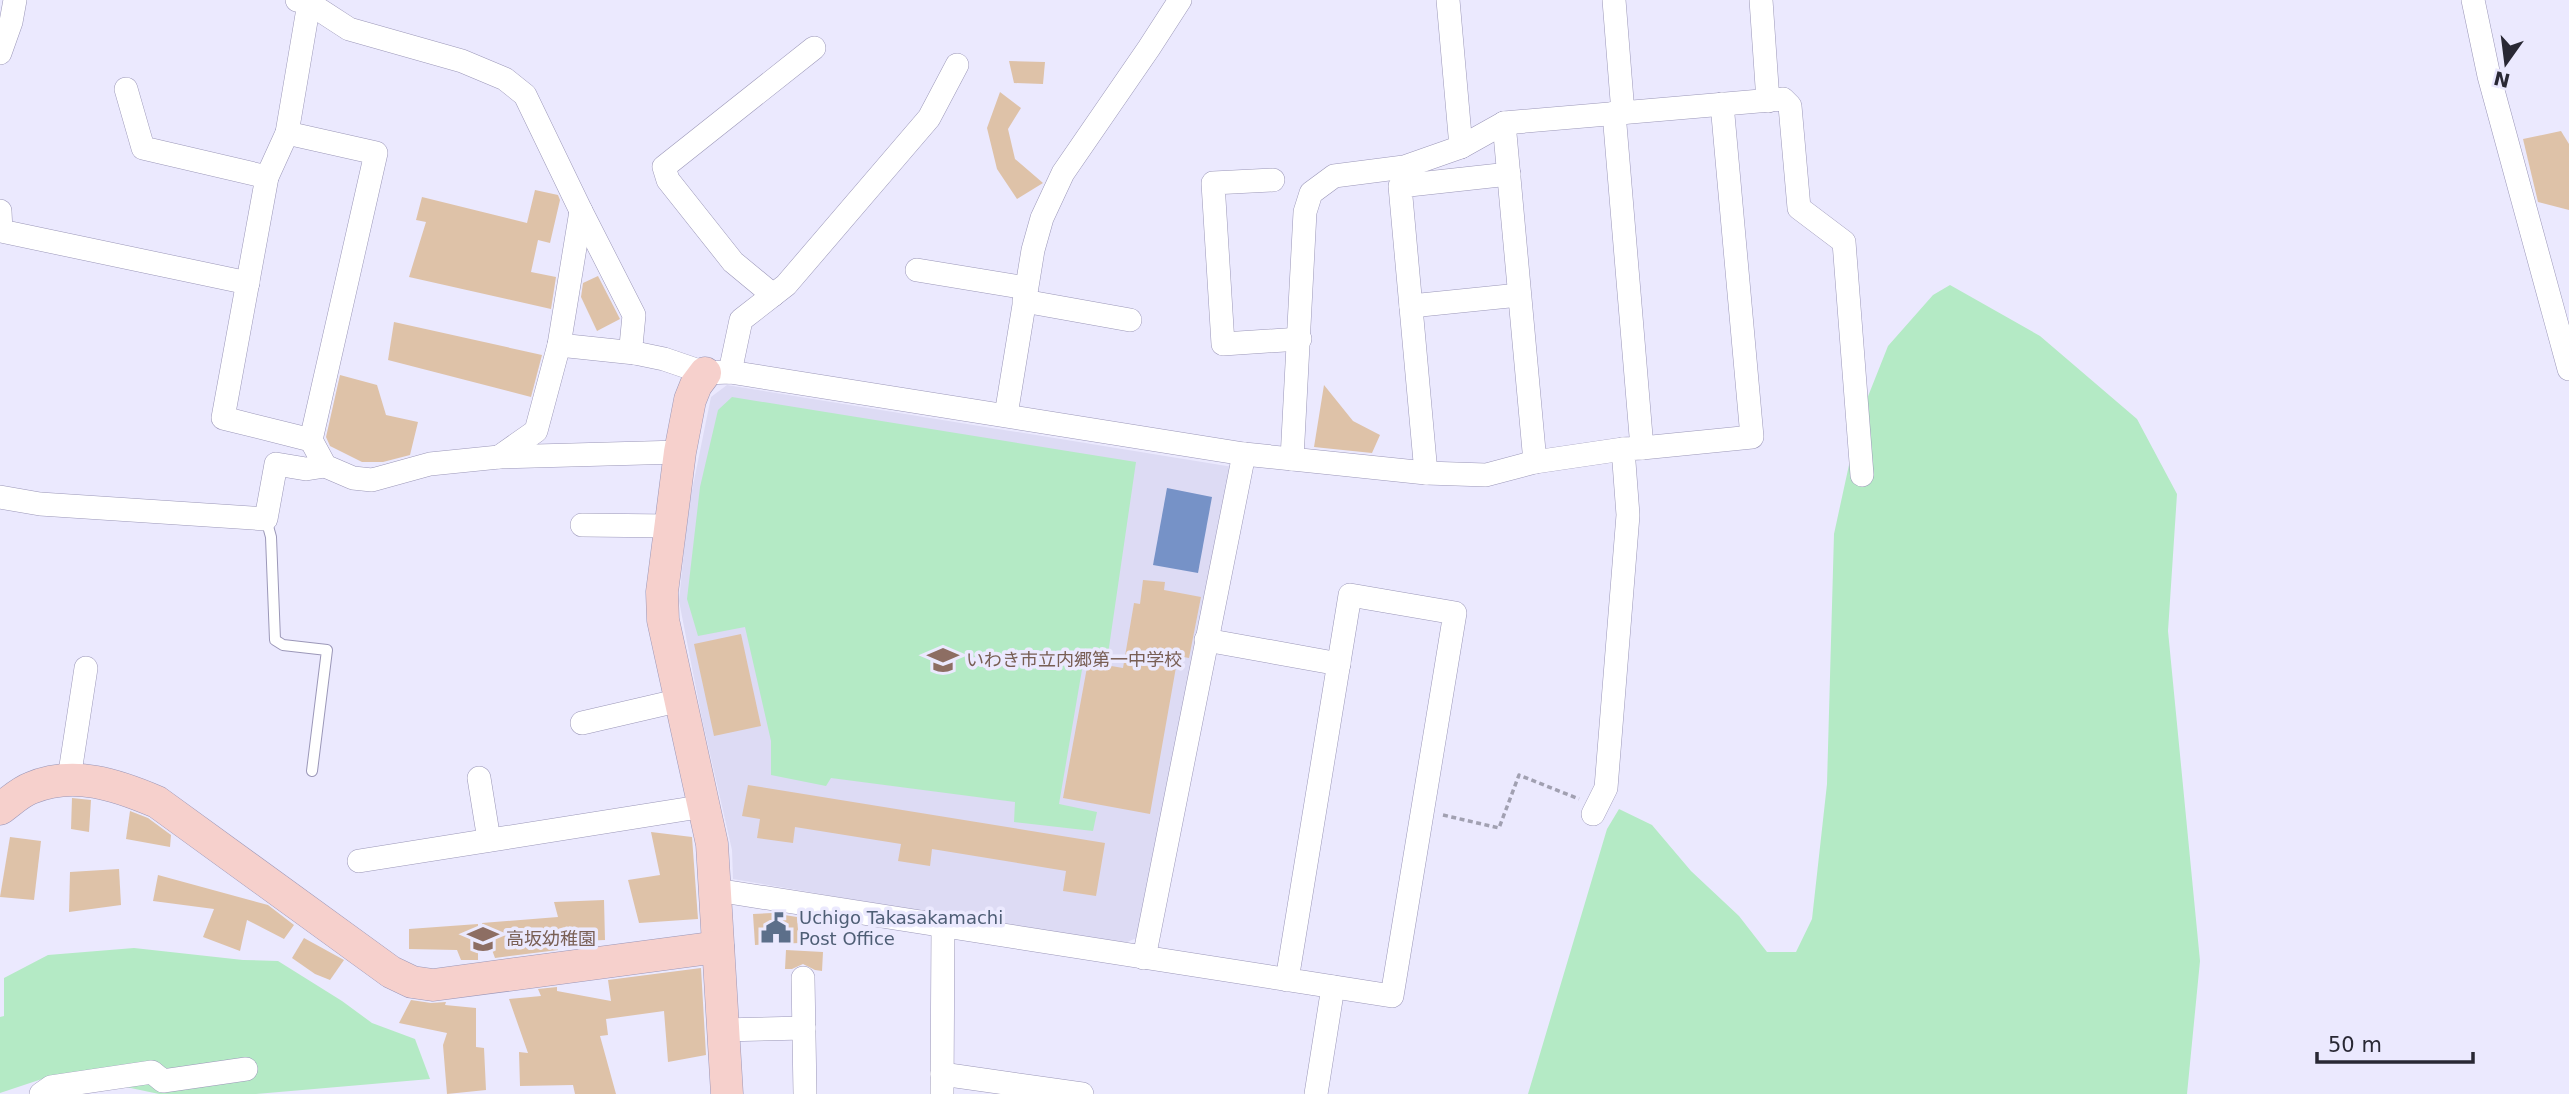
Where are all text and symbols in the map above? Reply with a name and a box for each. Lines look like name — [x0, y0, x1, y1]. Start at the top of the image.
north arrow — [2471, 28, 2541, 98]
text: N — [2492, 67, 2512, 92]
school or university icon: いわき市立内郷第一中学校 — [926, 643, 960, 677]
place label: いわき市立内郷第一中学校 — [966, 649, 1182, 670]
place label: Uchigo Takasakamachi Post Office — [799, 907, 1003, 949]
public building icon: Uchigo Takasakamachi Post Office — [759, 911, 793, 945]
school or university icon: 高坂幼稚園 — [466, 922, 500, 956]
place label: 高坂幼稚園 — [506, 928, 596, 949]
scale bar — [2317, 1020, 2473, 1064]
text: 50 m — [2328, 1033, 2382, 1057]

